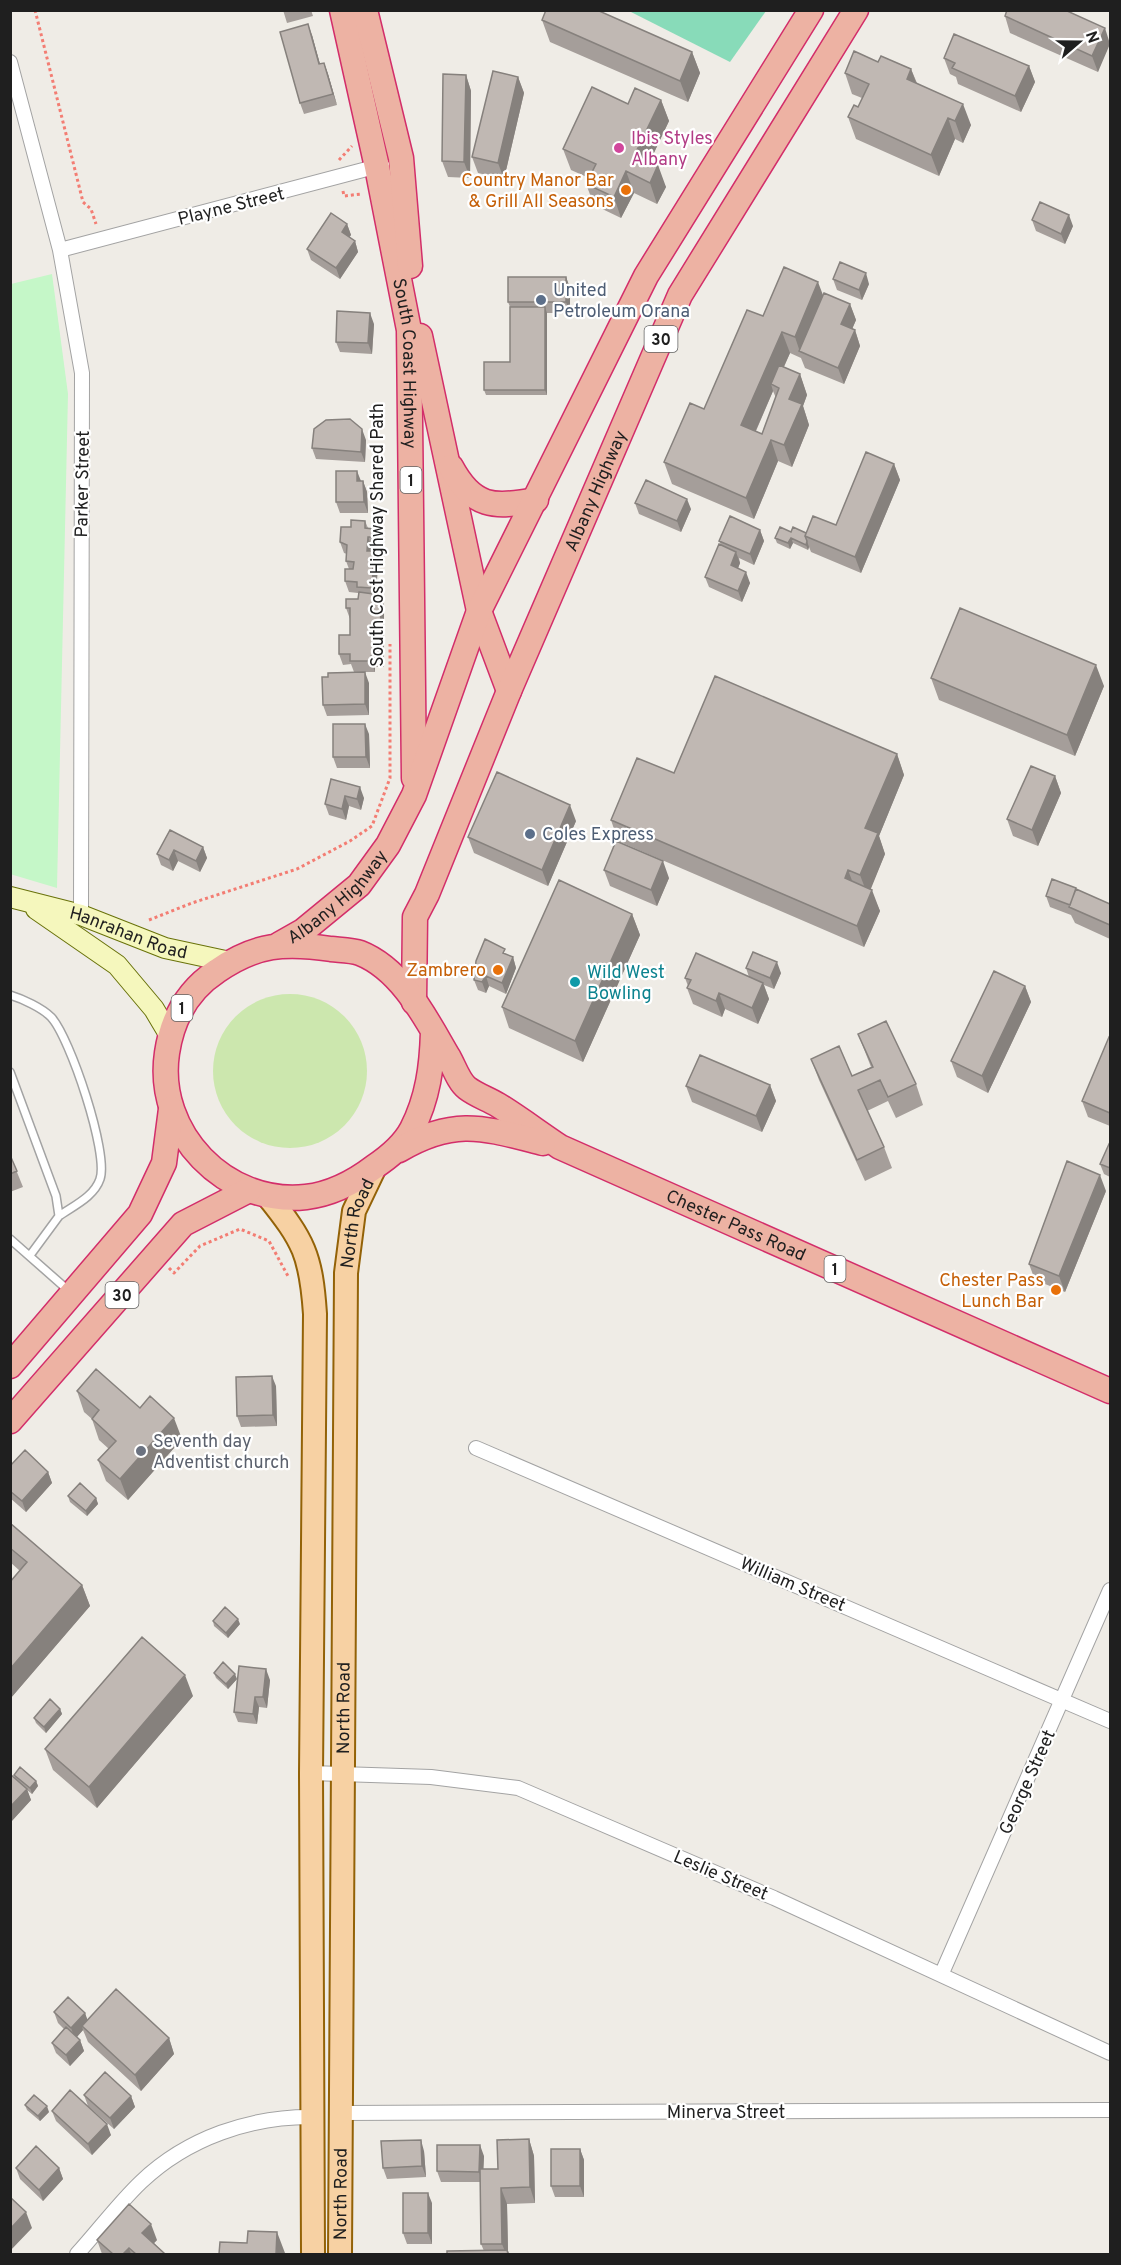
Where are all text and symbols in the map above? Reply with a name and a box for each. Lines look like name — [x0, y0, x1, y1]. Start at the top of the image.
north arrow — [1049, 12, 1109, 72]
text: N — [1080, 29, 1103, 46]
place label: Ibis Styles Albany — [631, 128, 713, 172]
marker: Ibis Styles Albany — [612, 141, 626, 155]
place label: Country Manor Bar & Grill All Seasons — [461, 170, 614, 214]
street label: Playne Street — [176, 183, 287, 232]
marker: Country Manor Bar & Grill All Seasons — [619, 183, 633, 197]
street label: South Coast Highway — [386, 276, 420, 449]
place label: United Petroleum Orana — [553, 280, 690, 324]
marker: United Petroleum Orana — [534, 293, 548, 307]
road number: 30 — [644, 326, 678, 352]
street label: South Cost Highway Shared Path — [367, 403, 390, 667]
street label: Albany Highway — [561, 427, 633, 556]
street label: Parker Street — [71, 430, 96, 538]
road number: 1 — [400, 467, 422, 493]
place label: Coles Express — [542, 824, 654, 847]
marker: Coles Express — [523, 827, 537, 841]
street label: Albany Highway — [284, 846, 394, 950]
street label: Hanrahan Road — [67, 903, 189, 965]
place label: Zambrero — [406, 960, 486, 983]
place label: Wild West Bowling — [587, 962, 665, 1006]
marker: Zambrero — [491, 963, 505, 977]
marker: Wild West Bowling — [568, 975, 582, 989]
road number: 1 — [172, 995, 192, 1021]
street label: North Road — [337, 1175, 381, 1270]
street label: Chester Pass Road — [662, 1185, 809, 1268]
road number: 1 — [824, 1256, 846, 1282]
place label: Chester Pass Lunch Bar — [939, 1270, 1044, 1314]
road number: 30 — [106, 1282, 138, 1308]
marker: Chester Pass Lunch Bar — [1049, 1283, 1063, 1297]
place label: Seventh day Adventist church — [153, 1431, 289, 1475]
marker: Seventh day Adventist church — [134, 1444, 148, 1458]
street label: William Street — [736, 1553, 849, 1618]
street label: North Road — [333, 1662, 357, 1754]
street label: George Street — [995, 1727, 1062, 1839]
street label: Leslie Street — [670, 1846, 771, 1907]
street label: Minerva Street — [667, 2102, 785, 2125]
street label: North Road — [330, 2148, 354, 2240]

